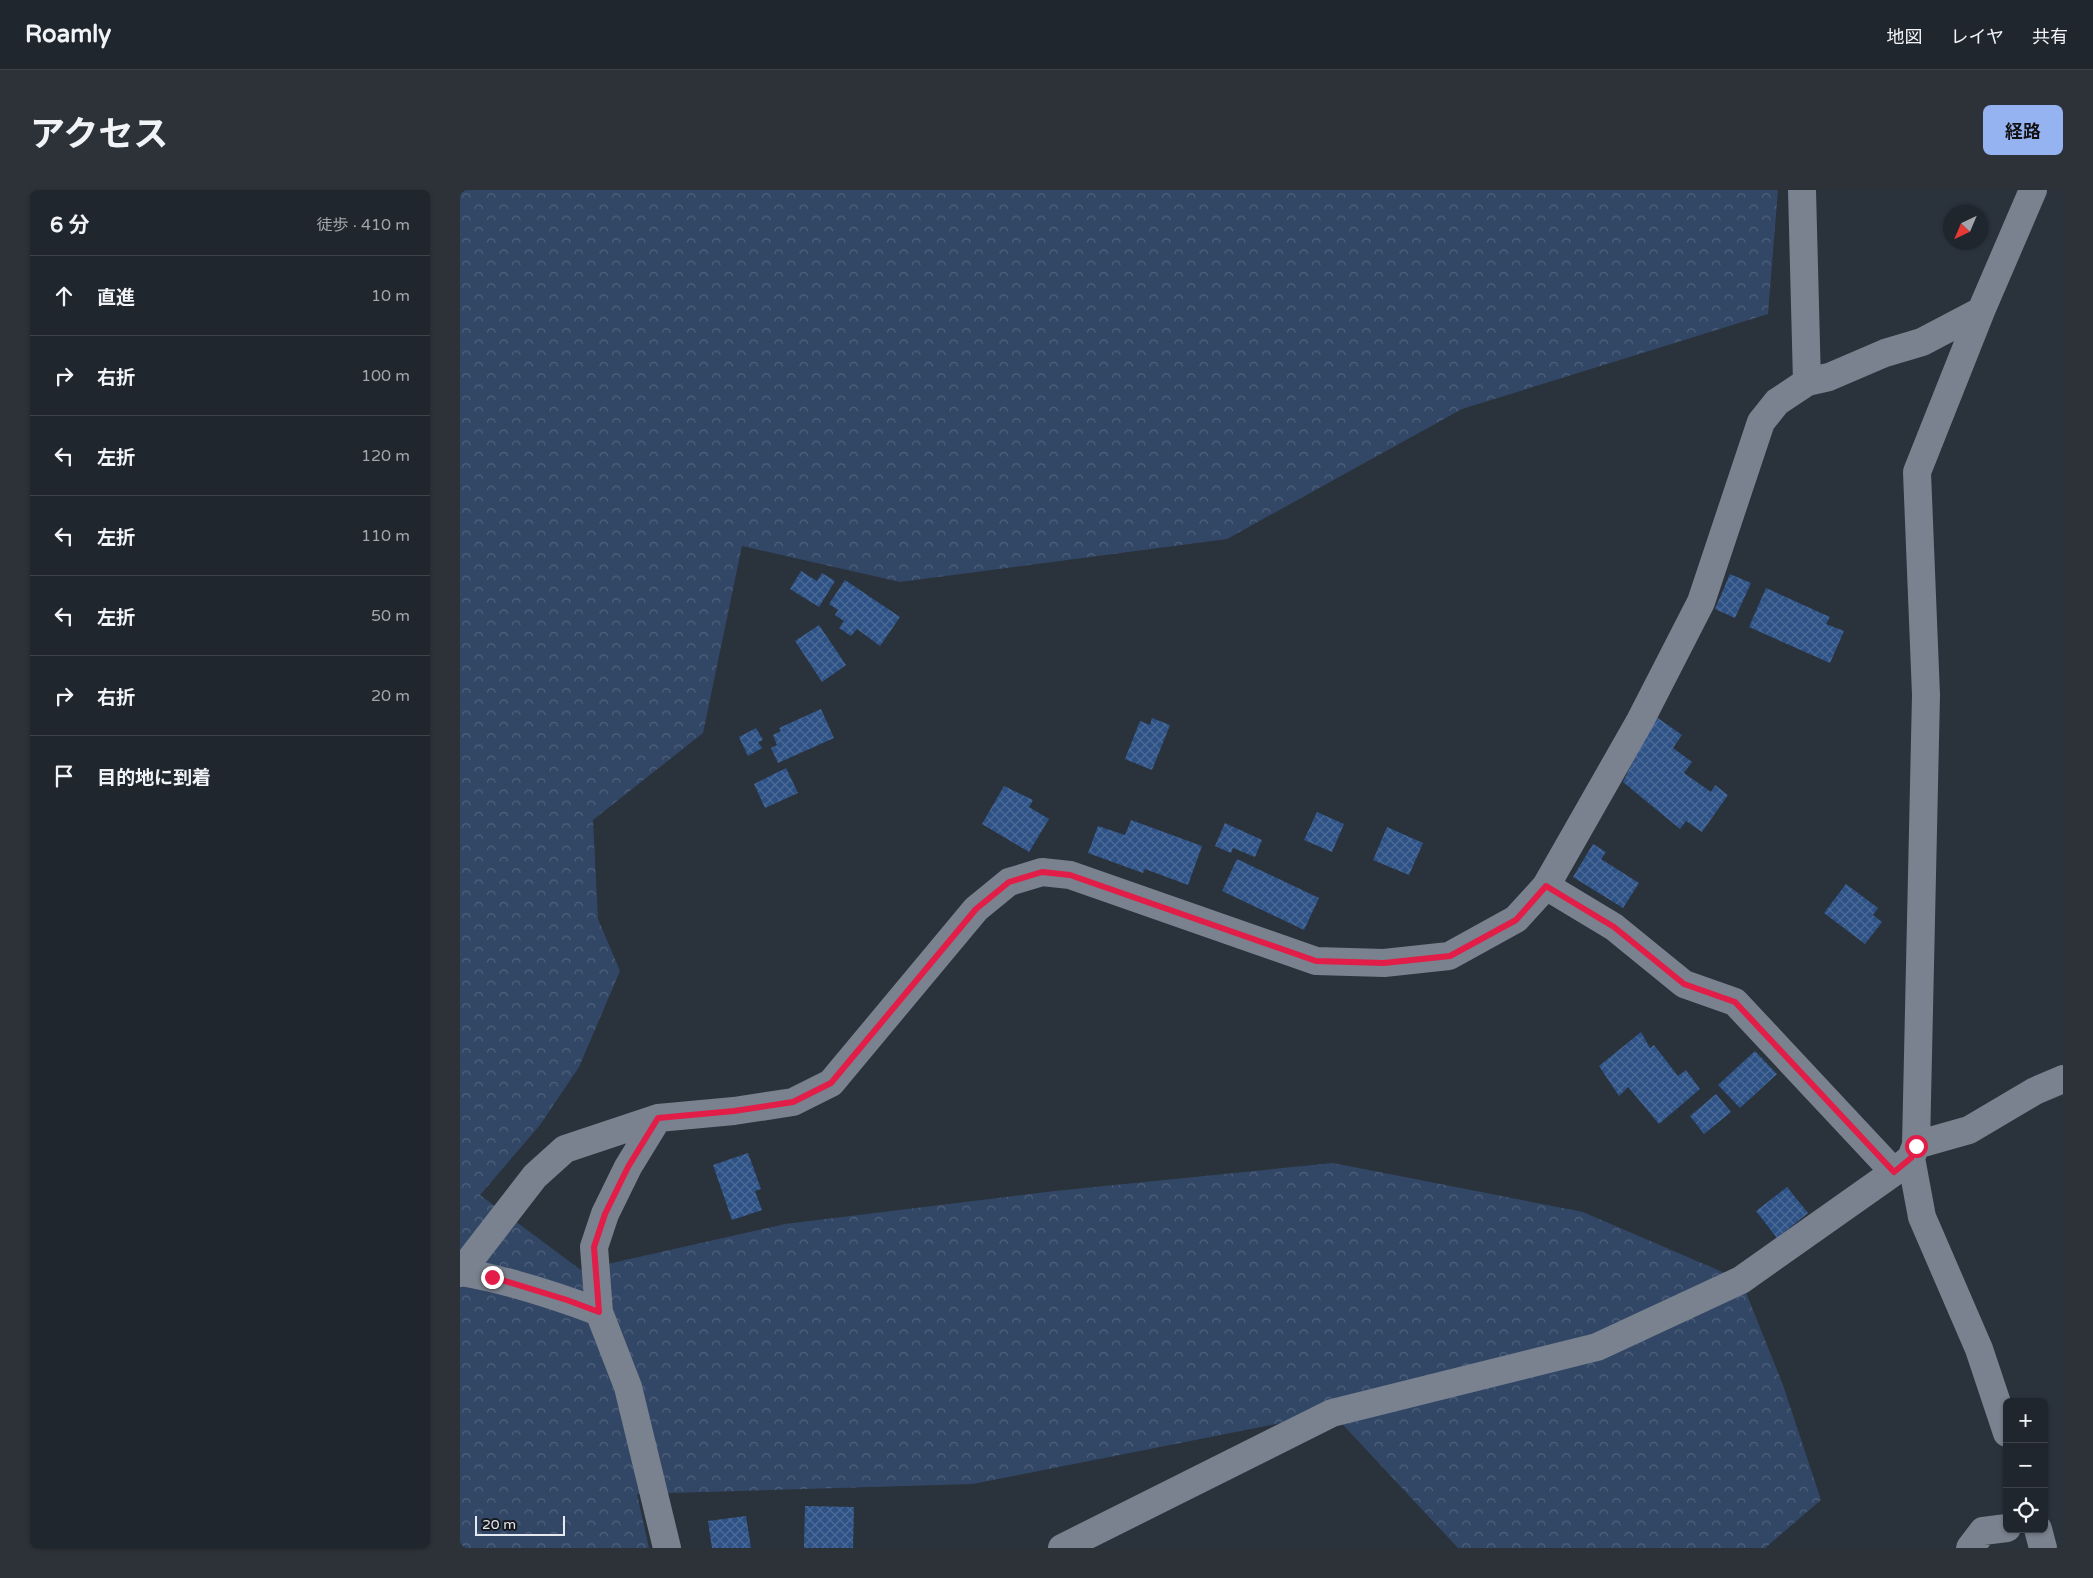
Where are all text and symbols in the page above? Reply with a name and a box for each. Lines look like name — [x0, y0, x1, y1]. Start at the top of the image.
text: Roamly — [25, 20, 111, 49]
text: 地図 — [1887, 26, 1923, 48]
text: レイヤ — [1951, 26, 2004, 48]
text: 共有 — [2032, 26, 2068, 48]
button: 経路 — [1983, 105, 2063, 155]
text: アクセス — [30, 114, 168, 156]
north arrow — [1943, 205, 1988, 250]
text: 6 分 — [50, 213, 90, 238]
text: 徒歩 · 410 m — [317, 215, 410, 235]
icon: ahead — [50, 282, 78, 310]
text: 10 m — [371, 286, 410, 306]
text: 直進 — [97, 287, 135, 309]
icon: right — [50, 362, 78, 390]
text: 100 m — [361, 366, 410, 386]
text: 右折 — [97, 367, 135, 389]
icon: left — [50, 442, 78, 470]
text: 120 m — [361, 446, 410, 466]
text: 左折 — [97, 447, 135, 469]
icon: left — [50, 522, 78, 550]
text: 110 m — [361, 526, 410, 546]
text: 左折 — [97, 527, 135, 549]
icon: left — [50, 602, 78, 630]
text: 50 m — [371, 606, 410, 626]
text: 左折 — [97, 607, 135, 629]
icon: right — [50, 682, 78, 710]
text: 20 m — [371, 686, 410, 706]
text: 右折 — [97, 687, 135, 709]
icon: arrive — [50, 762, 78, 790]
text: 目的地に到着 — [97, 767, 211, 789]
route start — [1905, 1135, 1928, 1158]
route end — [481, 1266, 504, 1289]
map controls — [2003, 1398, 2048, 1533]
button: + — [2003, 1398, 2048, 1443]
button: − — [2003, 1443, 2048, 1488]
button: locate — [2003, 1488, 2048, 1533]
scale bar — [475, 1513, 565, 1536]
text: 20 m — [482, 1516, 516, 1533]

